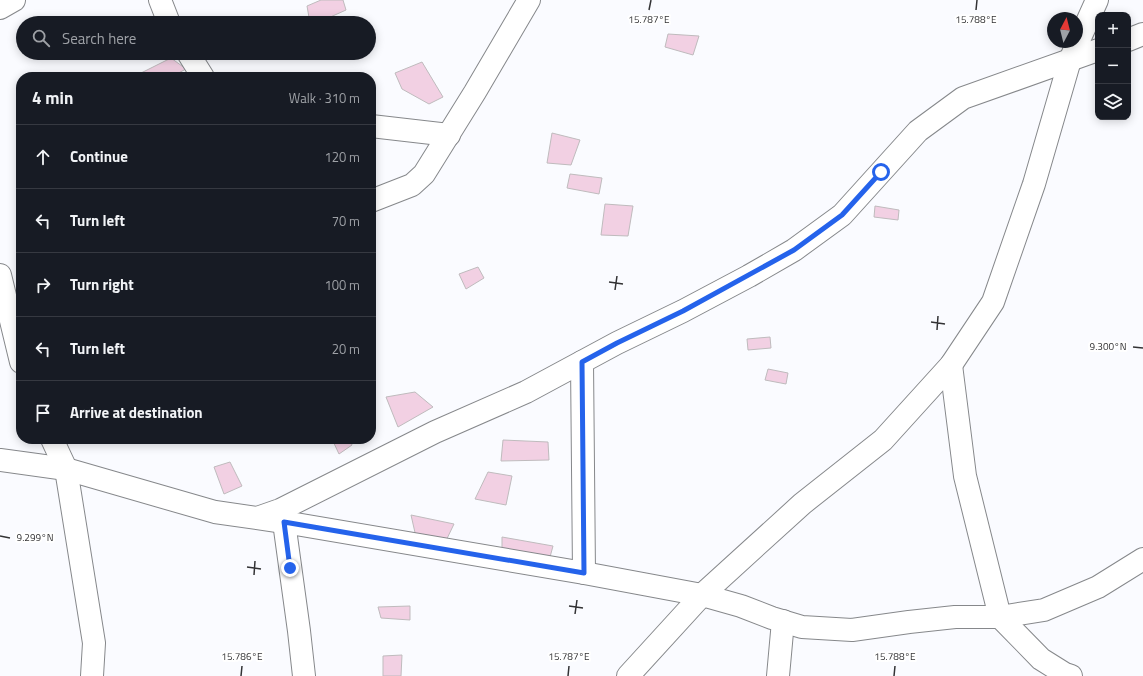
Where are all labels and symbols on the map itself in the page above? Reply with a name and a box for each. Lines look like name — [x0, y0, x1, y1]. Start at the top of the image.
text: 15.787°E — [628, 12, 670, 27]
text: 15.788°E — [955, 12, 997, 27]
north arrow — [1047, 12, 1083, 48]
route start — [872, 163, 890, 181]
text: 9.300°N — [1090, 339, 1126, 354]
text: 9.299°N — [17, 530, 53, 545]
route end — [281, 559, 299, 577]
text: 15.786°E — [221, 649, 263, 664]
text: 15.787°E — [548, 649, 590, 664]
text: 15.788°E — [874, 649, 916, 664]

